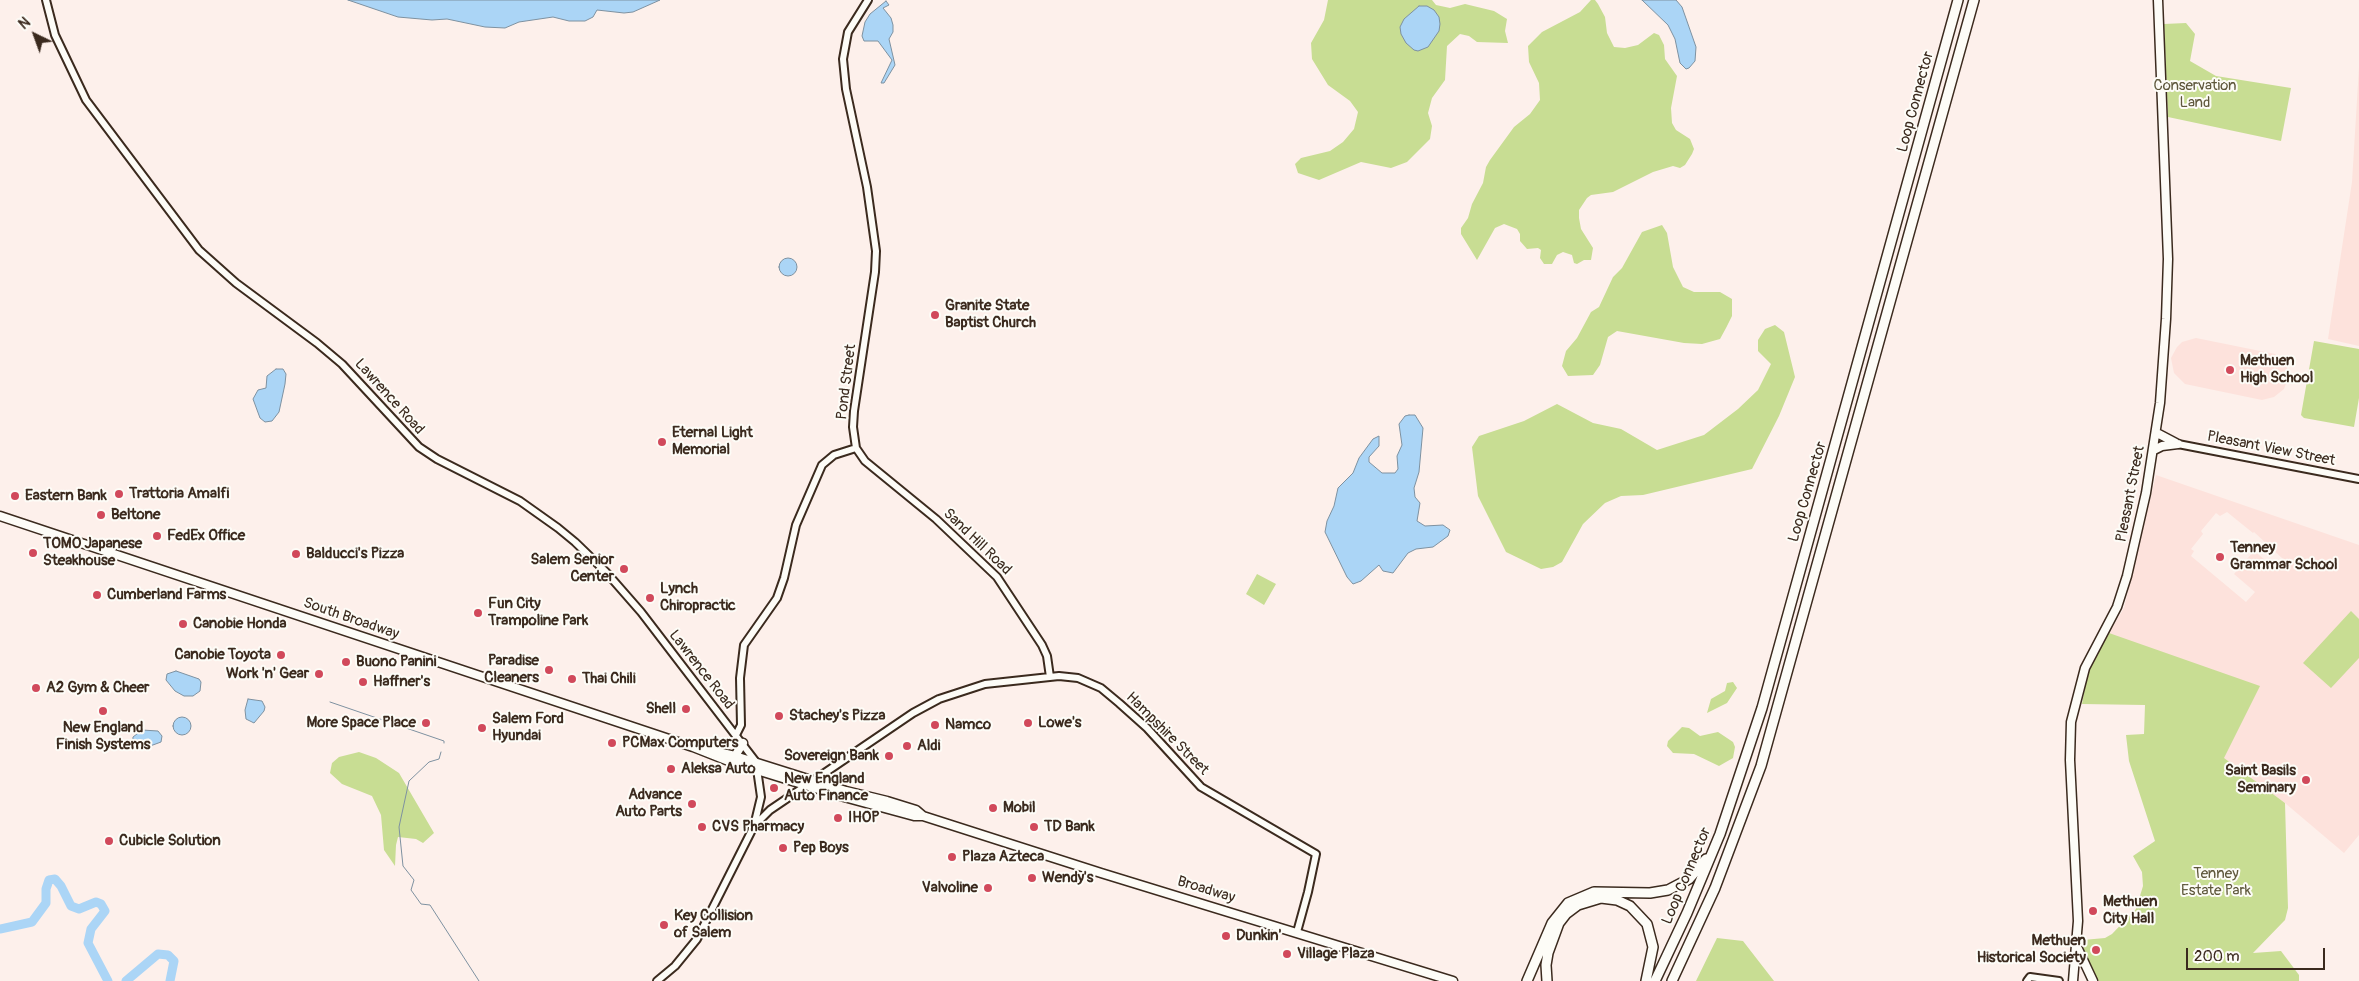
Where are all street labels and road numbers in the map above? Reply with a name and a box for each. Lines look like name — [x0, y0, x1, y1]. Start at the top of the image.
street label: Loop Connector — [1894, 50, 1938, 154]
street label: Pond Street — [833, 343, 861, 421]
street label: Lawrence Road — [350, 355, 428, 439]
street label: Pleasant View Street — [2205, 428, 2337, 470]
street label: Loop Connector — [1785, 440, 1831, 544]
street label: Pleasant Street — [2113, 444, 2149, 544]
street label: Sand Hill Road — [939, 505, 1015, 579]
street label: South Broadway — [301, 594, 401, 644]
street label: Lawrence Road — [664, 627, 738, 713]
street label: Hampshire Street — [1122, 689, 1212, 779]
street label: Loop Connector — [1658, 825, 1716, 927]
street label: Broadway — [1175, 873, 1237, 907]

